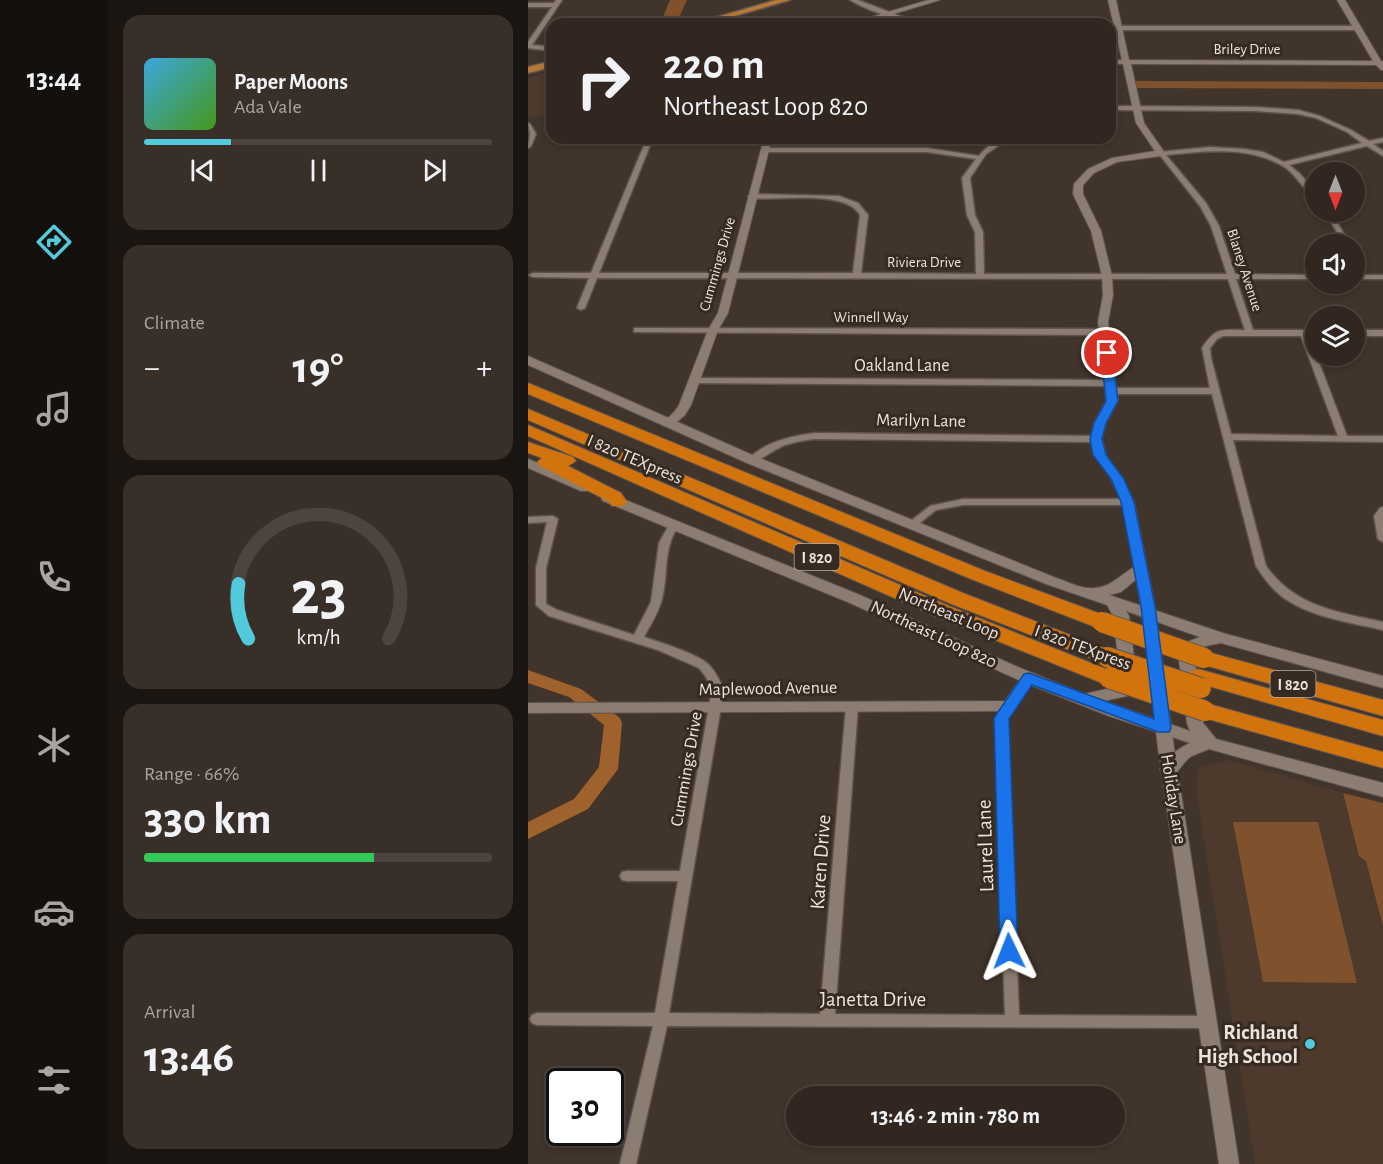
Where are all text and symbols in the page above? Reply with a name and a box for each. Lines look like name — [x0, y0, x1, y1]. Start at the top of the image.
icon: right — [564, 42, 642, 120]
street label: Briley Drive — [1213, 42, 1281, 57]
text: 220 m — [663, 44, 765, 86]
text: 13:44 — [27, 65, 81, 92]
text: Paper Moons — [234, 71, 348, 93]
text: Northeast Loop 820 — [663, 93, 868, 120]
text: Ada Vale — [234, 97, 302, 117]
icon: previous — [186, 154, 219, 187]
icon: pause — [302, 154, 335, 187]
icon: next — [418, 154, 451, 187]
north arrow — [1305, 162, 1365, 222]
map controls — [1305, 162, 1365, 366]
street label: Cummings Drive — [697, 215, 738, 313]
icon: directions — [33, 221, 75, 263]
street label: Blaney Avenue — [1224, 227, 1265, 313]
button: sound — [1305, 234, 1365, 294]
street label: Riviera Drive — [887, 255, 961, 270]
button: layers — [1305, 306, 1365, 366]
street label: Winnell Way — [834, 310, 909, 325]
text: Climate — [144, 313, 205, 333]
pin — [1081, 327, 1132, 378]
icon: arrive — [1090, 336, 1123, 369]
text: 19° — [292, 346, 344, 391]
text: − — [144, 352, 160, 385]
text: + — [476, 352, 492, 385]
street label: Oakland Lane — [854, 357, 950, 375]
icon: music — [33, 388, 75, 430]
street label: Marilyn Lane — [876, 411, 966, 431]
street label: I 820 TEXpress — [584, 432, 685, 488]
road number: I 820 — [794, 544, 840, 570]
icon: phone — [33, 556, 75, 598]
text: 23 — [290, 563, 346, 625]
street label: Northeast Loop — [896, 585, 1002, 643]
street label: Northeast Loop 820 — [868, 598, 999, 672]
street label: I 820 TEXpress — [1032, 622, 1133, 674]
text: km/h — [296, 627, 340, 648]
road number: I 820 — [1270, 671, 1316, 697]
street label: Maplewood Avenue — [699, 679, 837, 699]
street label: Cummings Drive — [668, 710, 706, 828]
icon: climate — [33, 724, 75, 766]
street label: Holiday Lane — [1157, 753, 1189, 845]
text: Range · 66% — [144, 764, 239, 784]
text: 330 km — [144, 797, 272, 842]
street label: Laurel Lane — [973, 799, 998, 893]
street label: Karen Drive — [807, 814, 834, 910]
icon: car — [33, 891, 75, 933]
position arrow — [977, 919, 1041, 983]
street label: Janetta Drive — [820, 989, 926, 1010]
text: Arrival — [144, 1002, 195, 1022]
place label: Richland High School — [1197, 1022, 1298, 1067]
text: 13:46 — [144, 1035, 234, 1080]
marker: Richland High School — [1303, 1037, 1317, 1051]
icon: filters — [33, 1059, 75, 1101]
speed limit sign: 30 — [546, 1068, 624, 1146]
text: 13:46 · 2 min · 780 m — [871, 1105, 1040, 1127]

